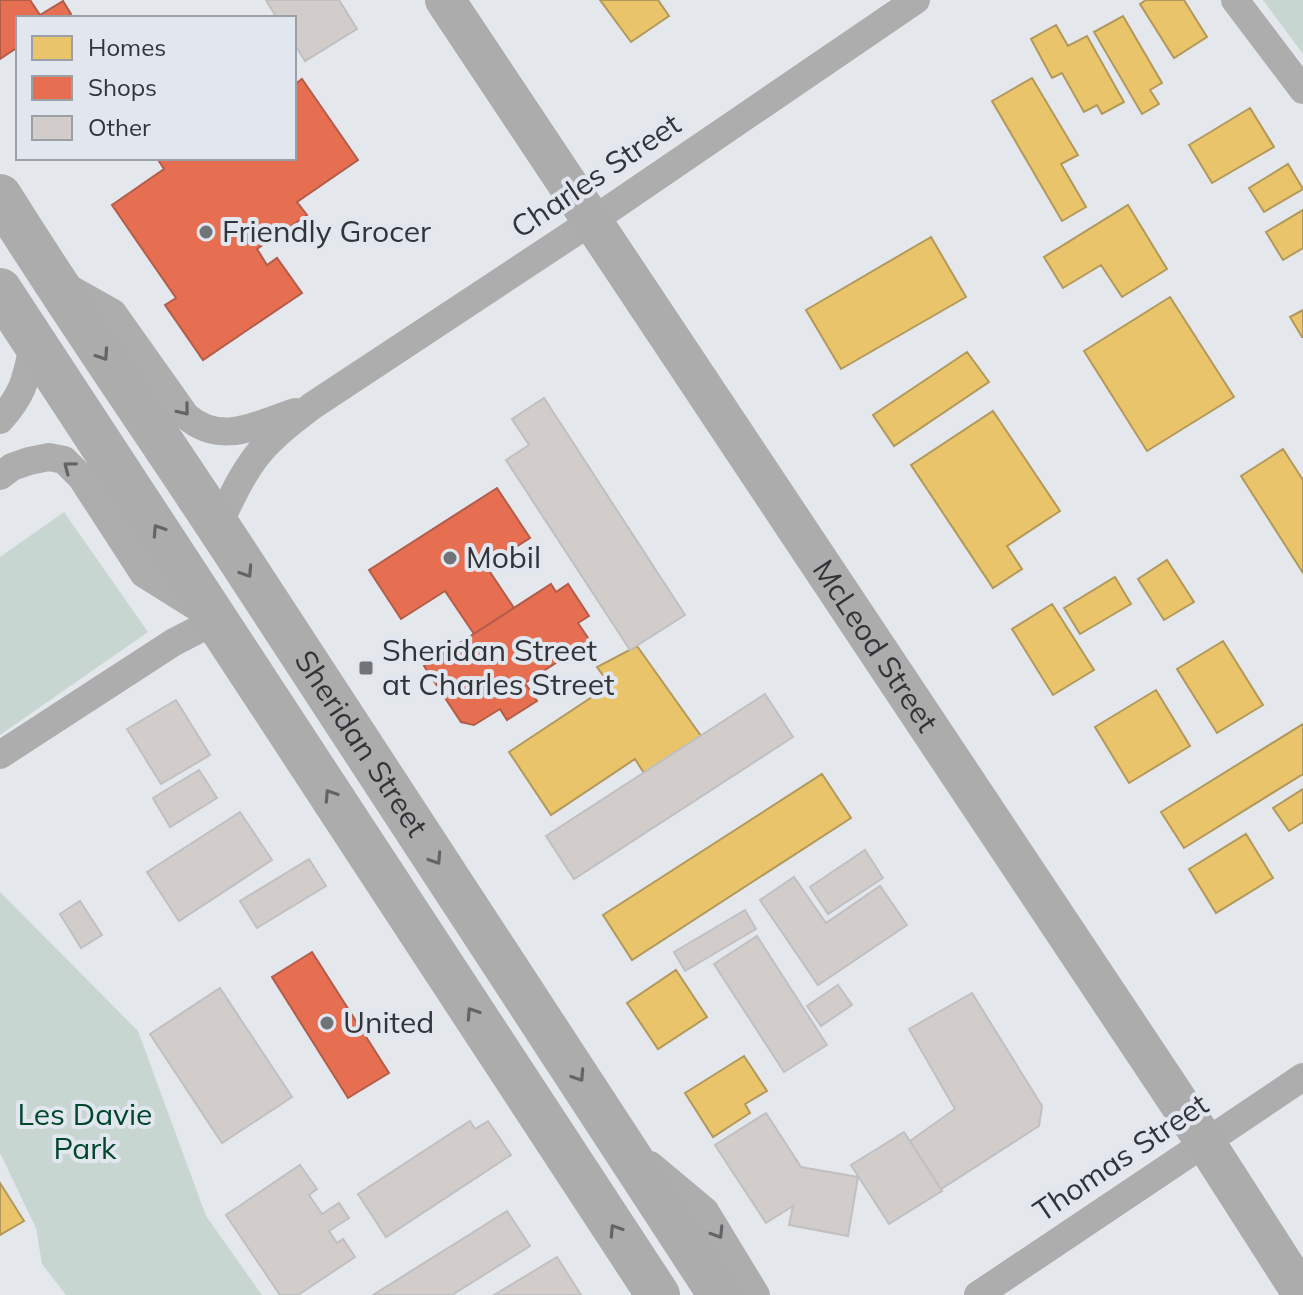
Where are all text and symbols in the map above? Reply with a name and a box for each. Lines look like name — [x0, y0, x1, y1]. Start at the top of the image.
legend — [16, 16, 296, 160]
text: Homes — [88, 32, 166, 62]
text: Shops — [88, 72, 157, 102]
street label: Charles Street — [504, 105, 687, 246]
text: Other — [88, 112, 151, 142]
place label: Friendly Grocer — [222, 212, 431, 250]
marker: Friendly Grocer — [197, 223, 215, 241]
one-way arrow — [93, 347, 108, 361]
one-way arrow — [174, 401, 188, 416]
one-way arrow — [63, 462, 78, 477]
one-way arrow — [153, 524, 168, 538]
place label: Mobil — [466, 538, 541, 576]
marker: Mobil — [441, 549, 459, 567]
street label: McLeod Street — [805, 552, 947, 739]
one-way arrow — [238, 563, 253, 577]
place label: Sheridan Street at Charles Street — [382, 631, 614, 703]
street label: Sheridan Street — [287, 643, 437, 844]
marker: Sheridan Street at Charles Street — [357, 659, 375, 677]
one-way arrow — [324, 789, 339, 804]
one-way arrow — [427, 850, 442, 865]
place label: United — [343, 1003, 434, 1041]
one-way arrow — [467, 1007, 482, 1021]
marker: United — [318, 1014, 336, 1032]
one-way arrow — [569, 1068, 584, 1082]
street label: Thomas Street — [1026, 1085, 1215, 1230]
park label: Les Davie Park — [18, 1095, 152, 1167]
one-way arrow — [610, 1224, 625, 1239]
one-way arrow — [709, 1224, 724, 1239]

